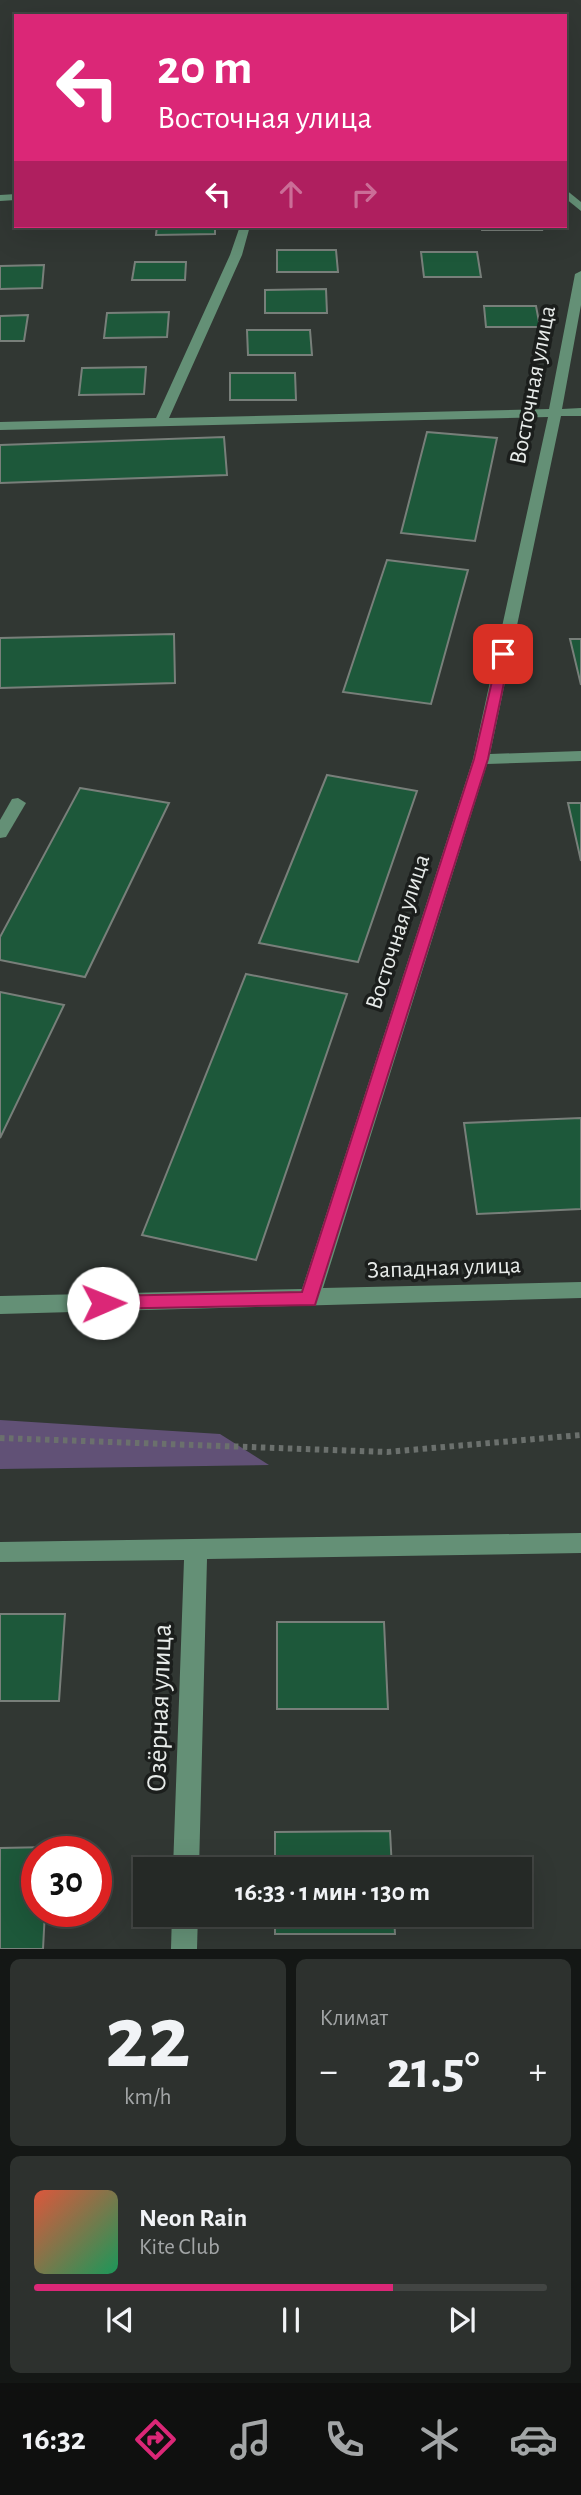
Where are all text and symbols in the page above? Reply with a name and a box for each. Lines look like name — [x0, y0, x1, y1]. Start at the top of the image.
icon: left — [42, 42, 133, 133]
text: 20 m — [157, 44, 253, 93]
text: Восточная улица — [157, 102, 372, 134]
icon: left — [199, 175, 237, 213]
icon: ahead — [272, 175, 310, 213]
icon: right — [345, 175, 383, 213]
street label: Восточная улица — [506, 303, 560, 467]
pin — [473, 624, 533, 684]
icon: arrive — [484, 635, 522, 673]
street label: Восточная улица — [362, 852, 434, 1012]
street label: Западная улица — [367, 1253, 522, 1283]
position arrow — [66, 1266, 140, 1340]
street label: Озёрная улица — [143, 1623, 177, 1793]
speed limit sign: 30 — [21, 1836, 112, 1927]
text: 16:33 · 1 мин · 130 m — [235, 1879, 430, 1905]
text: 22 — [105, 1993, 191, 2084]
text: Климат — [320, 2007, 388, 2030]
text: 21.5° — [387, 2045, 480, 2097]
text: − — [320, 2053, 338, 2091]
text: + — [529, 2053, 547, 2091]
text: km/h — [124, 2086, 171, 2109]
text: Neon Rain — [139, 2205, 247, 2231]
text: Kite Club — [139, 2236, 220, 2259]
icon: previous — [101, 2301, 139, 2339]
icon: pause — [272, 2301, 310, 2339]
icon: next — [443, 2301, 481, 2339]
icon: directions — [131, 2415, 180, 2464]
icon: music — [226, 2415, 275, 2464]
icon: phone — [320, 2415, 369, 2464]
icon: climate — [415, 2415, 464, 2464]
icon: car — [509, 2415, 558, 2464]
text: 16:32 — [23, 2423, 86, 2455]

